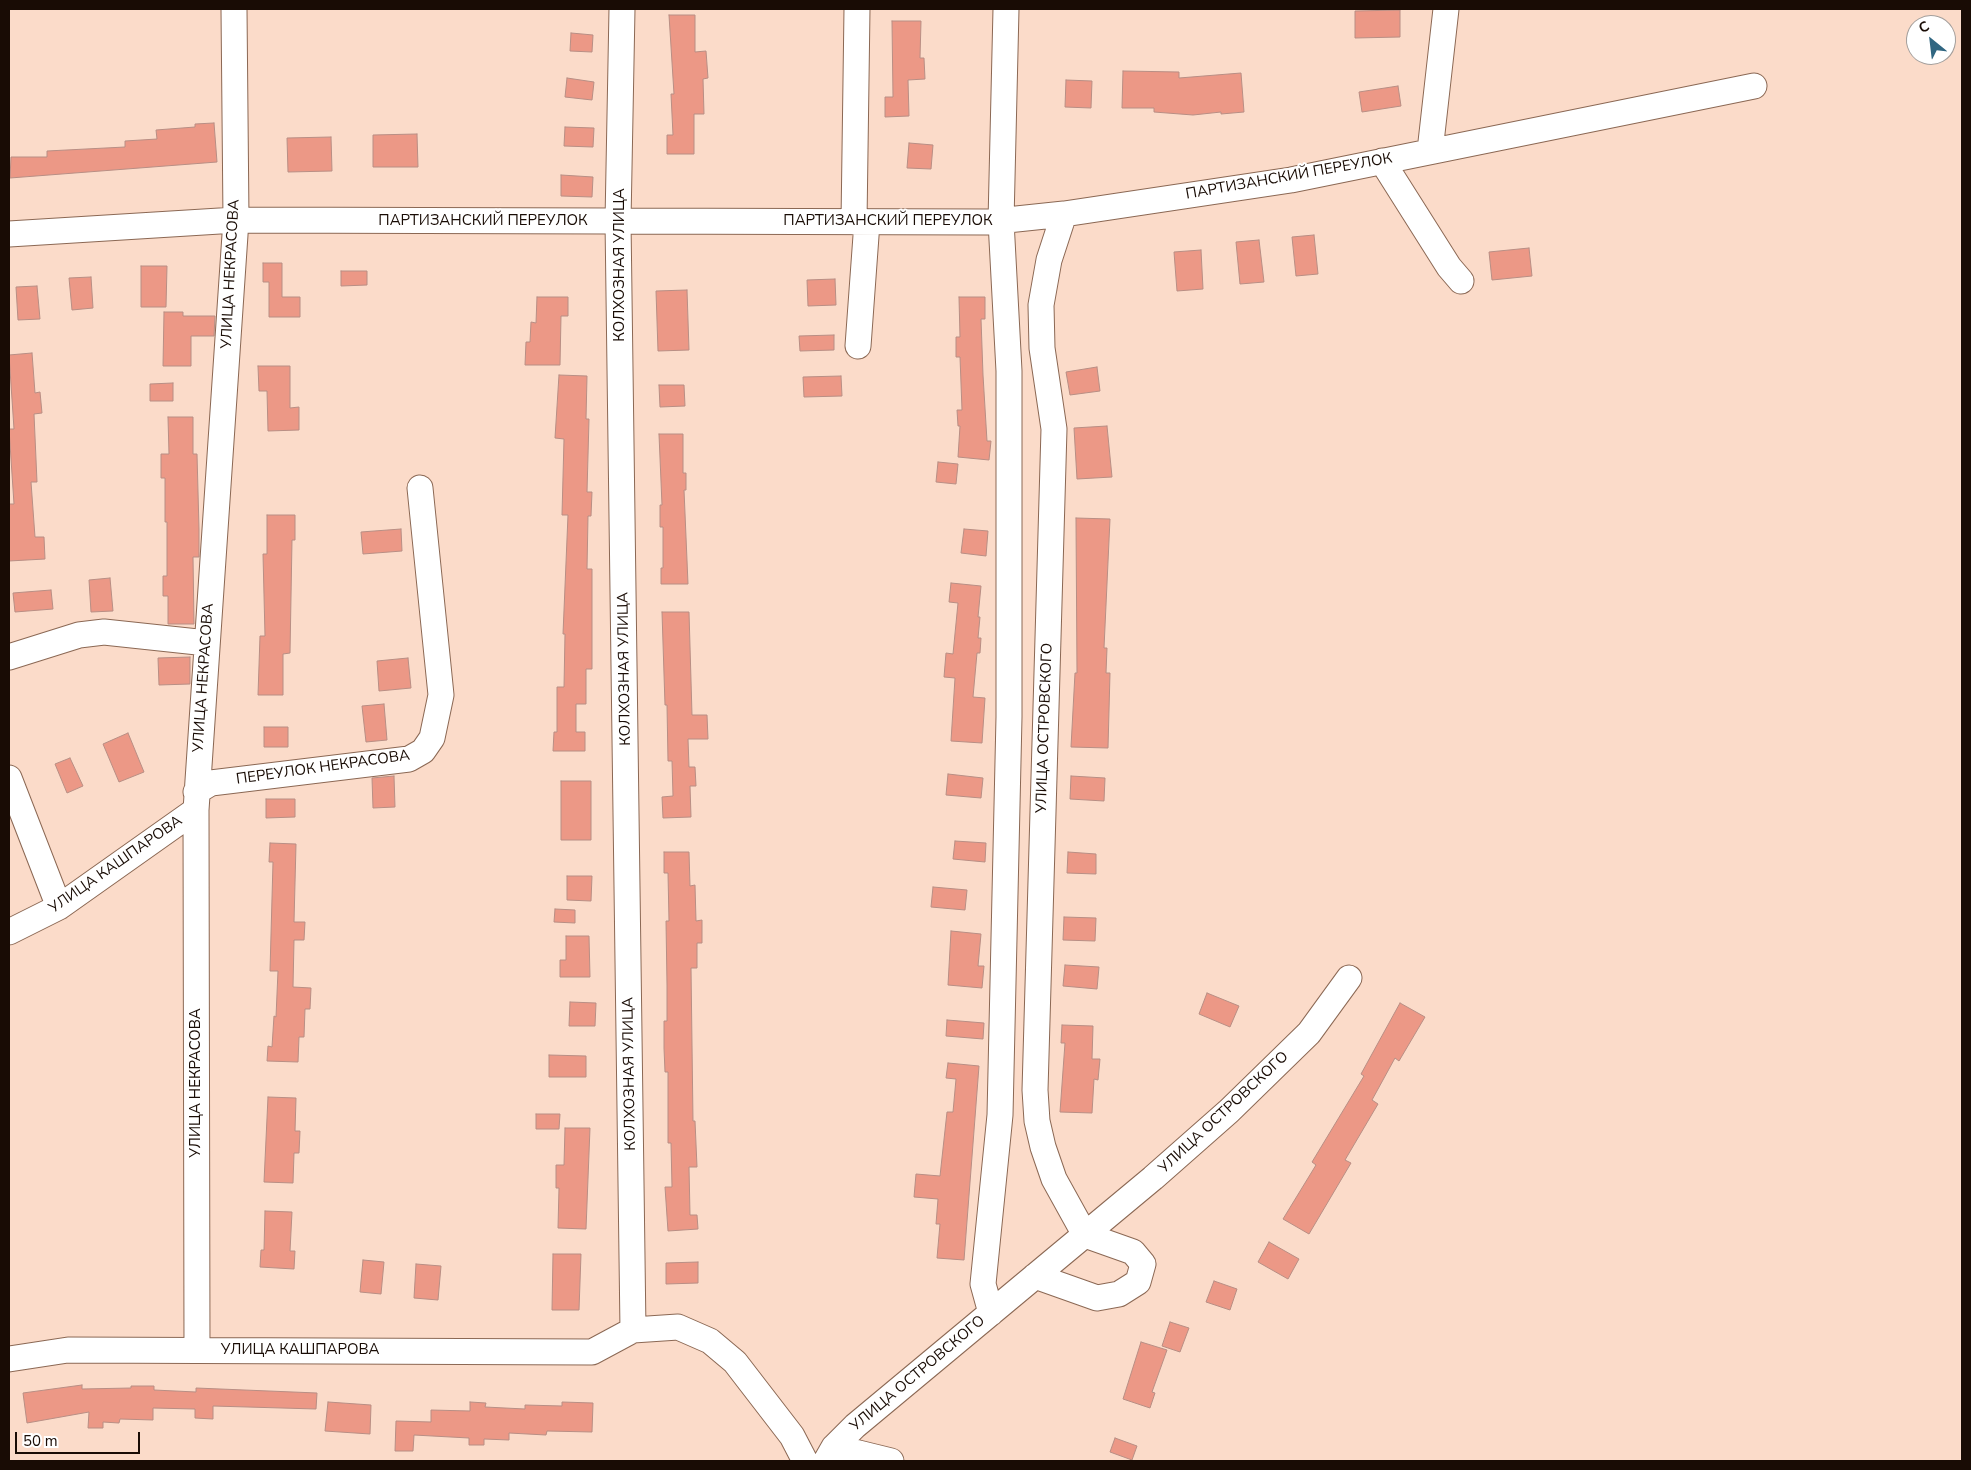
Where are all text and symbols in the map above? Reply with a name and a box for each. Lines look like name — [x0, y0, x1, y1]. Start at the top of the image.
north arrow — [1906, 15, 1956, 65]
text: С — [1915, 17, 1933, 38]
street label: ПАРТИЗАНСКИЙ ПЕРЕУЛОК — [1184, 150, 1394, 204]
street label: КОЛХОЗНАЯ УЛИЦА — [611, 188, 629, 342]
street label: УЛИЦА НЕКРАСОВА — [218, 199, 244, 349]
street label: ПАРТИЗАНСКИЙ ПЕРЕУЛОК — [378, 212, 588, 230]
street label: ПАРТИЗАНСКИЙ ПЕРЕУЛОК — [783, 212, 993, 230]
street label: КОЛХОЗНАЯ УЛИЦА — [615, 592, 635, 746]
street label: УЛИЦА НЕКРАСОВА — [190, 603, 218, 753]
street label: УЛИЦА ОСТРОВСКОГО — [1033, 642, 1057, 814]
street label: ПЕРЕУЛОК НЕКРАСОВА — [235, 747, 411, 789]
street label: УЛИЦА КАШПАРОВА — [46, 812, 186, 918]
street label: КОЛХОЗНАЯ УЛИЦА — [620, 997, 640, 1151]
street label: УЛИЦА НЕКРАСОВА — [187, 1008, 205, 1158]
street label: УЛИЦА ОСТРОВСКОГО — [1155, 1048, 1293, 1178]
street label: УЛИЦА ОСТРОВСКОГО — [847, 1312, 989, 1436]
street label: УЛИЦА КАШПАРОВА — [221, 1341, 379, 1359]
scale bar — [18, 1422, 142, 1454]
text: 50 m — [23, 1431, 58, 1451]

